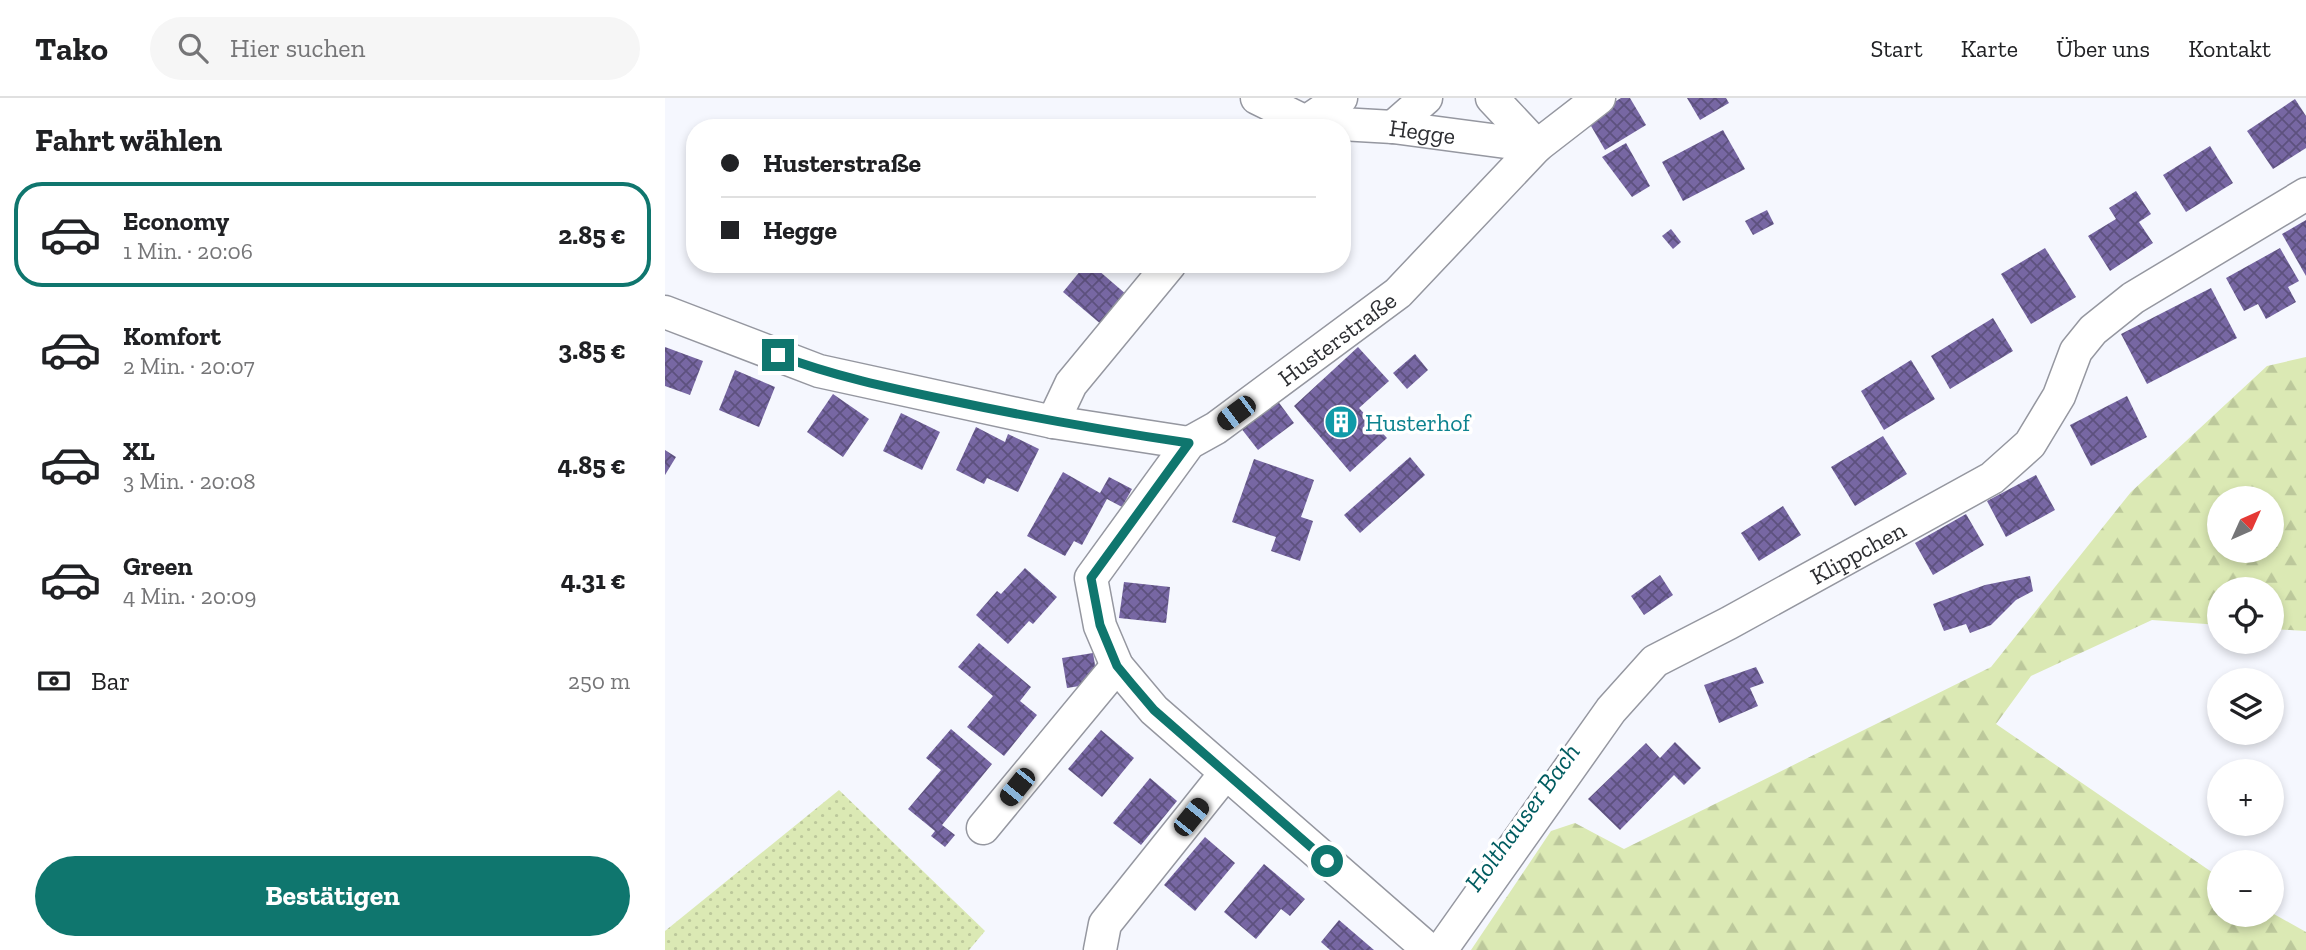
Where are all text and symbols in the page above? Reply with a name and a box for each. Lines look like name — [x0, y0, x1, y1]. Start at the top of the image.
search box — [150, 17, 640, 80]
text: Tako — [35, 29, 108, 68]
icon: search — [174, 29, 212, 67]
text: Hier suchen — [230, 32, 365, 64]
text: Start — [1870, 34, 1923, 63]
text: Karte — [1961, 34, 2018, 63]
text: Über uns — [2056, 34, 2150, 63]
text: Kontakt — [2188, 34, 2271, 63]
street label: Hegge — [1388, 112, 1457, 150]
text: Fahrt wählen — [35, 121, 222, 159]
text: Husterstraße — [763, 147, 921, 179]
icon: car — [39, 203, 102, 266]
text: Economy — [123, 205, 229, 237]
text: Hegge — [763, 214, 837, 246]
text: 2.85 € — [558, 219, 626, 251]
text: 1 Min. · 20:06 — [123, 237, 253, 265]
street label: Husterstraße — [1272, 285, 1402, 392]
icon: car — [39, 318, 102, 381]
text: Komfort — [123, 320, 221, 352]
text: 3.85 € — [558, 334, 626, 366]
route end — [762, 339, 794, 371]
text: 2 Min. · 20:07 — [123, 352, 255, 380]
car — [1213, 392, 1260, 434]
building icon: Husterhof — [1322, 403, 1360, 441]
place label: Husterhof — [1365, 408, 1472, 437]
icon: car — [39, 433, 102, 496]
text: XL — [123, 435, 155, 467]
text: 4.85 € — [557, 449, 626, 481]
text: 3 Min. · 20:08 — [123, 467, 256, 495]
north arrow — [2207, 486, 2284, 564]
map controls — [2207, 486, 2284, 927]
street label: Klippchen — [1805, 514, 1911, 590]
icon: car — [39, 548, 102, 611]
text: Green — [123, 550, 193, 582]
text: 4.31 € — [561, 564, 626, 596]
button: locate — [2207, 577, 2284, 654]
text: 4 Min. · 20:09 — [123, 582, 257, 610]
icon: cash — [35, 662, 73, 700]
text: Bar — [91, 665, 130, 697]
text: 250 m — [568, 667, 630, 695]
button: layers — [2207, 668, 2284, 745]
water label: Holthauser Bach — [1457, 737, 1587, 897]
button: + — [2207, 759, 2284, 836]
car — [996, 764, 1039, 810]
car — [1170, 794, 1213, 840]
route start — [1311, 845, 1343, 877]
button: − — [2207, 850, 2284, 927]
button: Bestätigen — [35, 856, 630, 936]

